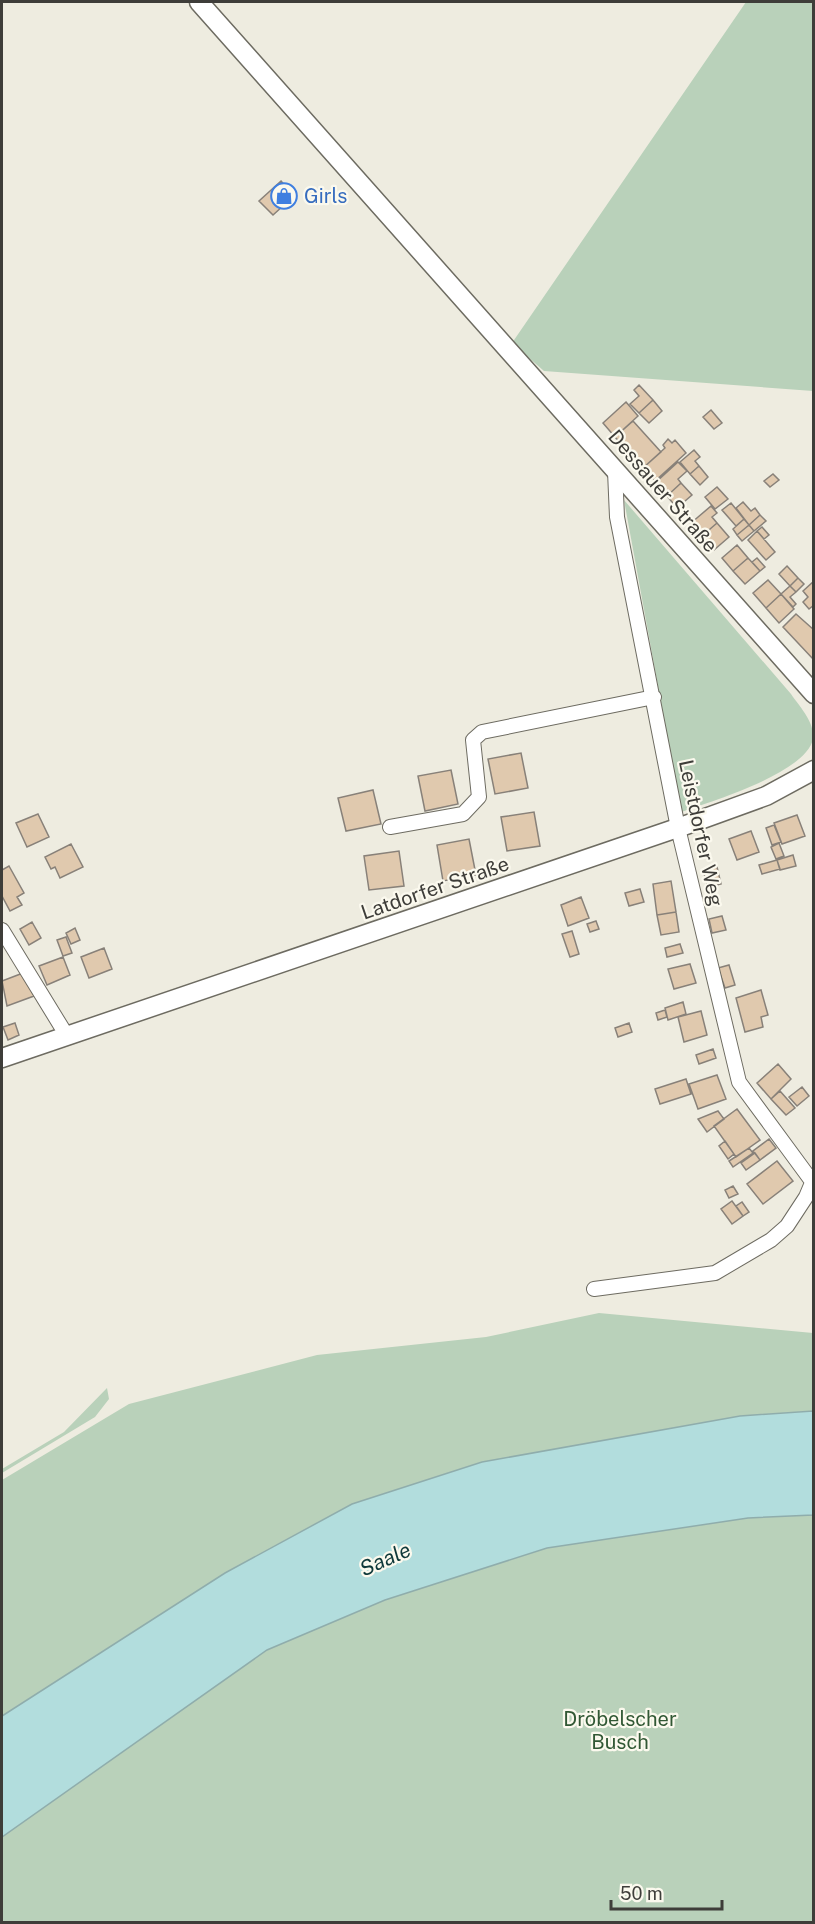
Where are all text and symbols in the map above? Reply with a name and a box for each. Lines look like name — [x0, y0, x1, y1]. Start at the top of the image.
shop icon: Girls — [269, 181, 299, 211]
place label: Girls — [304, 184, 347, 208]
street label: Dessauer Straße — [603, 425, 723, 557]
street label: Leistdorfer Weg — [674, 757, 728, 909]
street label: Latdorfer Straße — [358, 851, 512, 925]
water label: Saale — [356, 1537, 414, 1581]
park label: Dröbelscher Busch — [563, 1707, 677, 1754]
scale bar — [611, 1873, 722, 1911]
text: 50 m — [620, 1883, 663, 1904]

